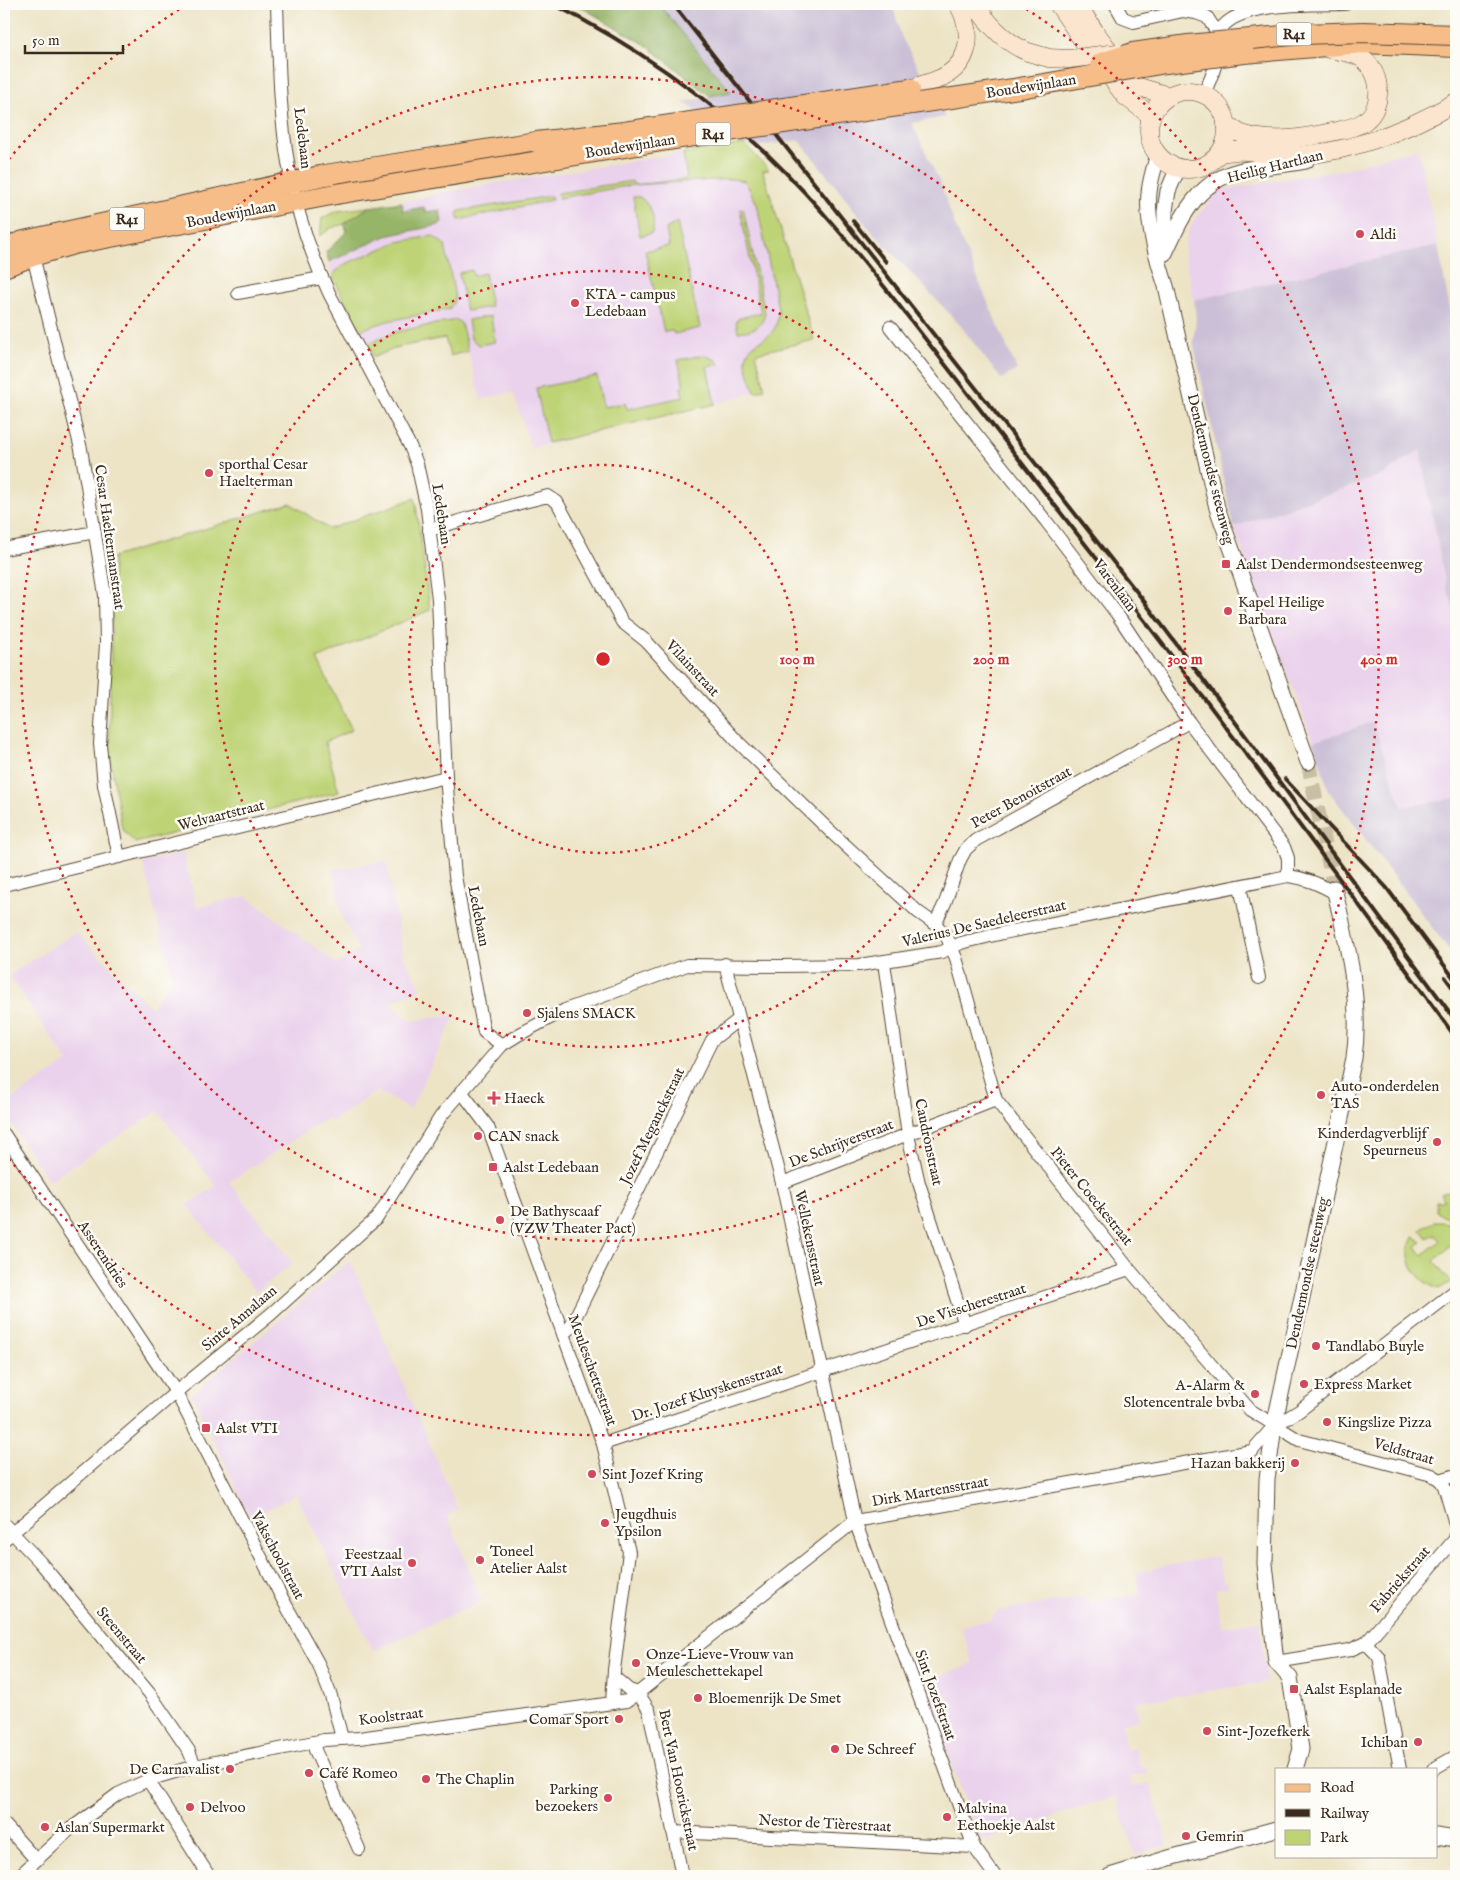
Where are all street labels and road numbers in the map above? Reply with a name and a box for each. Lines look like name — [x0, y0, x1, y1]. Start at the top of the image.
road number: R41 — [1276, 22, 1312, 46]
street label: Boudewijnlaan — [985, 70, 1078, 103]
street label: Ledebaan — [289, 106, 316, 170]
road number: R41 — [696, 122, 730, 146]
street label: Boudewijnlaan — [584, 130, 677, 163]
street label: Heilig Hartlaan — [1225, 145, 1325, 188]
street label: Boudewijnlaan — [185, 196, 278, 233]
road number: R41 — [110, 208, 144, 230]
street label: Dendermondse steenweg — [1183, 392, 1239, 548]
street label: Cesar Haeltermanstraat — [90, 463, 129, 611]
street label: Ledebaan — [427, 482, 456, 546]
street label: Varenlaan — [1088, 555, 1140, 615]
street label: Vilainstraat — [661, 635, 724, 701]
street label: Peter Benoitstraat — [968, 762, 1075, 833]
street label: Welvaartstraat — [176, 796, 266, 835]
street label: Ledebaan — [463, 884, 494, 948]
street label: Valerius De Saedeleerstraat — [899, 895, 1068, 952]
street label: Jozef Meganckstraat — [615, 1064, 689, 1190]
street label: Caudronstraat — [910, 1097, 947, 1187]
street label: De Schrijverstraat — [786, 1115, 896, 1172]
street label: Pieter Coeckestraat — [1046, 1143, 1137, 1249]
street label: Wellekensstraat — [790, 1188, 829, 1288]
street label: Dendermondse steenweg — [1282, 1194, 1333, 1351]
street label: Asserendries — [72, 1216, 132, 1292]
street label: De Visscherestraat — [914, 1279, 1028, 1332]
street label: Sinte Annalaan — [198, 1281, 281, 1355]
street label: Meuleschettestraat — [564, 1312, 622, 1429]
street label: Dr. Jozef Kluyskensstraat — [629, 1359, 785, 1426]
street label: Veldstraat — [1370, 1434, 1436, 1469]
street label: Dirk Martensstraat — [870, 1472, 990, 1511]
street label: Vakschoolstraat — [246, 1507, 309, 1603]
street label: Fabriekstraat — [1366, 1542, 1435, 1617]
street label: Steenstraat — [92, 1603, 151, 1668]
street label: Sint Jozefstraat — [910, 1647, 961, 1743]
street label: Koolstraat — [358, 1703, 425, 1730]
street label: Bert Van Hoorickstraat — [654, 1708, 703, 1853]
street label: Nestor de Tièrestraat — [758, 1811, 892, 1836]

